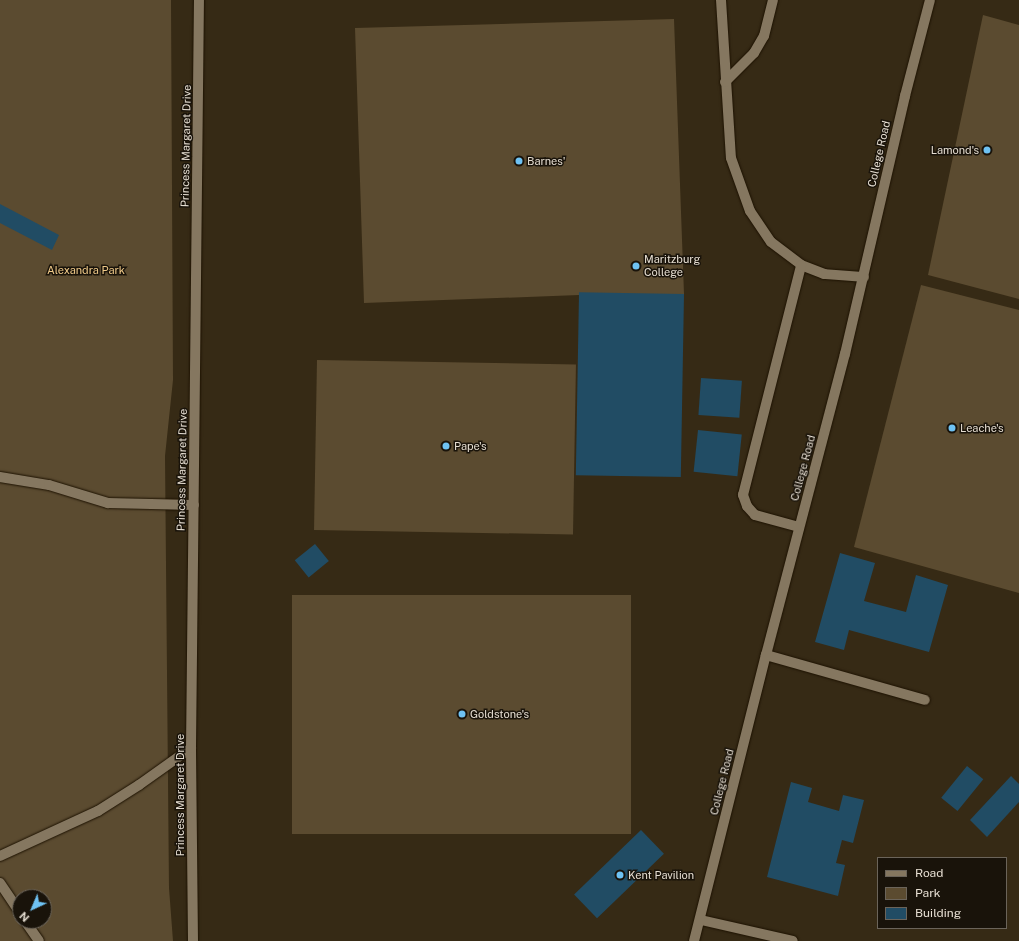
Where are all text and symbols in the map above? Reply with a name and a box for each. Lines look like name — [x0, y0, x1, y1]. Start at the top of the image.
street label: Princess Margaret Drive — [178, 85, 194, 207]
street label: College Road — [865, 119, 893, 189]
place label: Lamond's — [931, 143, 979, 157]
marker: Lamond's — [982, 145, 992, 155]
place label: Barnes' — [527, 154, 566, 168]
marker: Barnes' — [514, 156, 524, 166]
place label: Maritzburg College — [644, 253, 700, 279]
marker: Maritzburg College — [631, 261, 641, 271]
park label: Alexandra Park — [47, 263, 125, 277]
street label: Princess Margaret Drive — [174, 409, 190, 531]
place label: Leache's — [960, 421, 1004, 435]
marker: Leache's — [947, 423, 957, 433]
street label: College Road — [788, 434, 818, 502]
place label: Pape's — [454, 439, 486, 453]
marker: Pape's — [441, 441, 451, 451]
place label: Goldstone's — [470, 707, 529, 721]
marker: Goldstone's — [457, 709, 467, 719]
street label: Princess Margaret Drive — [173, 734, 187, 856]
street label: College Road — [707, 748, 737, 816]
legend — [877, 857, 1007, 929]
text: Road — [915, 866, 943, 880]
place label: Kent Pavilion — [628, 868, 694, 882]
marker: Kent Pavilion — [615, 870, 625, 880]
text: Park — [915, 886, 941, 900]
north arrow — [12, 889, 52, 929]
text: Building — [915, 906, 961, 920]
text: N — [17, 910, 32, 924]

